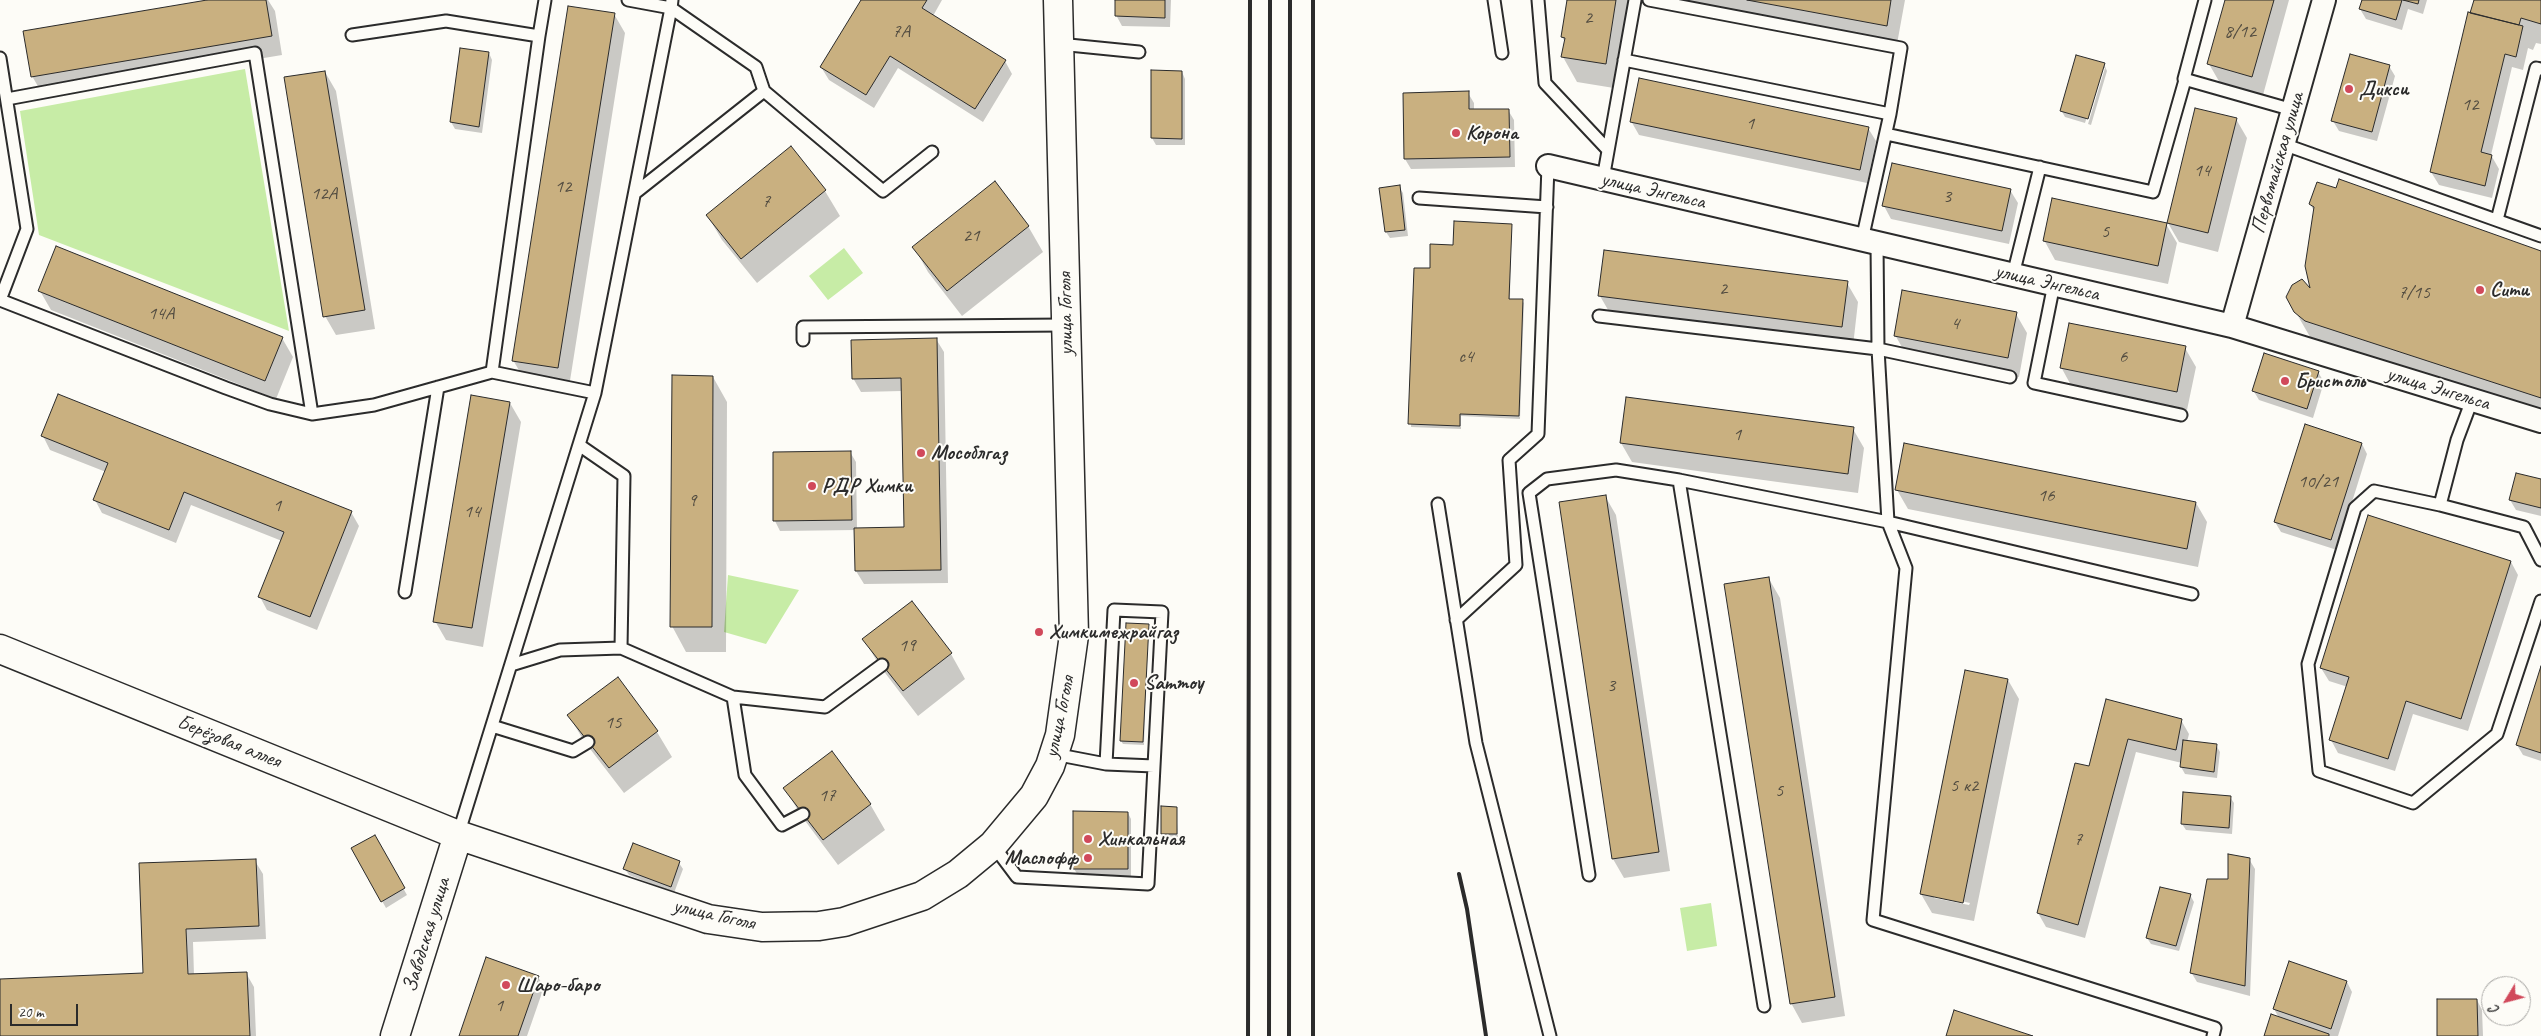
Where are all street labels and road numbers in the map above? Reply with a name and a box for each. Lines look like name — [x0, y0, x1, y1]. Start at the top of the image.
street label: Первомайская улица — [2246, 90, 2310, 236]
street label: улица Энгельса — [1598, 167, 1708, 215]
street label: улица Энгельса — [1992, 259, 2102, 307]
street label: улица Гоголя — [1053, 272, 1079, 356]
street label: улица Энгельса — [2383, 361, 2493, 417]
street label: улица Гоголя — [1039, 674, 1081, 760]
street label: Берёзовая аллея — [173, 710, 285, 774]
street label: Заводская улица — [398, 875, 456, 995]
street label: улица Гоголя — [671, 893, 757, 937]

